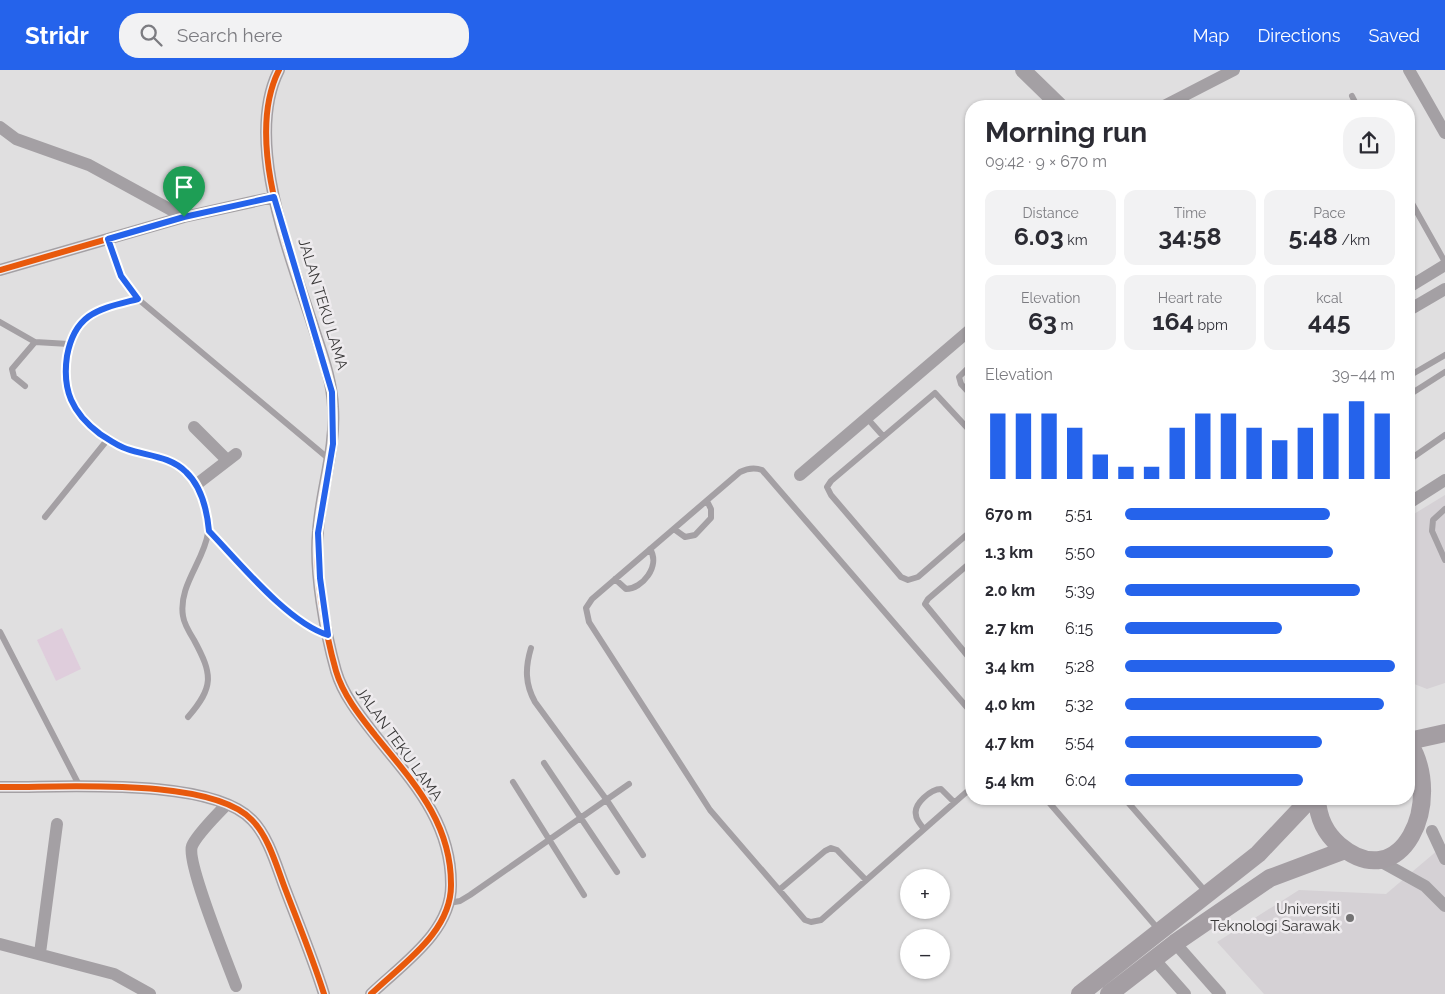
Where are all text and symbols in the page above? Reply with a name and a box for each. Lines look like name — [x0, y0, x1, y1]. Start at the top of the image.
search box — [119, 13, 469, 58]
text: Stridr — [25, 21, 89, 50]
icon: search — [137, 21, 165, 49]
text: Search here — [177, 24, 282, 46]
text: Map — [1193, 25, 1229, 46]
text: Directions — [1257, 25, 1341, 46]
text: Saved — [1369, 25, 1420, 46]
text: Morning run — [985, 116, 1147, 149]
button: share — [1343, 117, 1395, 169]
text: 09:42 · 9 × 670 m — [985, 152, 1107, 171]
pin — [163, 166, 205, 217]
icon: arrive — [170, 173, 198, 201]
text: Distance — [1023, 205, 1079, 221]
text: Time — [1174, 205, 1206, 221]
text: Pace — [1313, 205, 1345, 221]
text: 6.03 — [1014, 221, 1064, 251]
text: 34:58 — [1158, 221, 1222, 251]
text: 5:48 — [1288, 221, 1338, 251]
text: km — [1064, 232, 1088, 248]
text: /km — [1338, 232, 1370, 248]
street label: JALAN TEKU LAMA — [294, 236, 352, 372]
text: Elevation — [1021, 290, 1080, 306]
text: Heart rate — [1158, 290, 1222, 306]
text: kcal — [1316, 290, 1342, 306]
text: 63 — [1028, 306, 1057, 336]
text: 164 — [1152, 306, 1194, 336]
text: 445 — [1308, 306, 1351, 336]
text: m — [1057, 317, 1073, 333]
text: bpm — [1194, 317, 1228, 333]
text: Elevation — [985, 365, 1053, 384]
text: 39–44 m — [1332, 365, 1395, 384]
text: 670 m — [985, 505, 1032, 524]
text: 5:51 — [1065, 505, 1092, 524]
text: 1.3 km — [985, 543, 1033, 562]
text: 5:50 — [1065, 543, 1095, 562]
text: 2.0 km — [985, 581, 1035, 600]
text: 5:39 — [1065, 581, 1095, 600]
text: 2.7 km — [985, 619, 1034, 638]
text: 6:15 — [1065, 619, 1093, 638]
text: 3.4 km — [985, 657, 1034, 676]
text: 5:28 — [1065, 657, 1095, 676]
street label: JALAN TEKU LAMA — [352, 684, 446, 804]
text: 4.0 km — [985, 695, 1035, 714]
text: 5:32 — [1065, 695, 1094, 714]
text: 4.7 km — [985, 733, 1034, 752]
text: 5:54 — [1065, 733, 1094, 752]
text: 5.4 km — [985, 771, 1034, 790]
text: 6:04 — [1065, 771, 1096, 790]
map controls — [900, 869, 950, 979]
button: + — [900, 869, 950, 919]
place label: Universiti Teknologi Sarawak — [1210, 900, 1340, 935]
marker: Universiti Teknologi Sarawak — [1344, 912, 1356, 924]
button: − — [900, 929, 950, 979]

